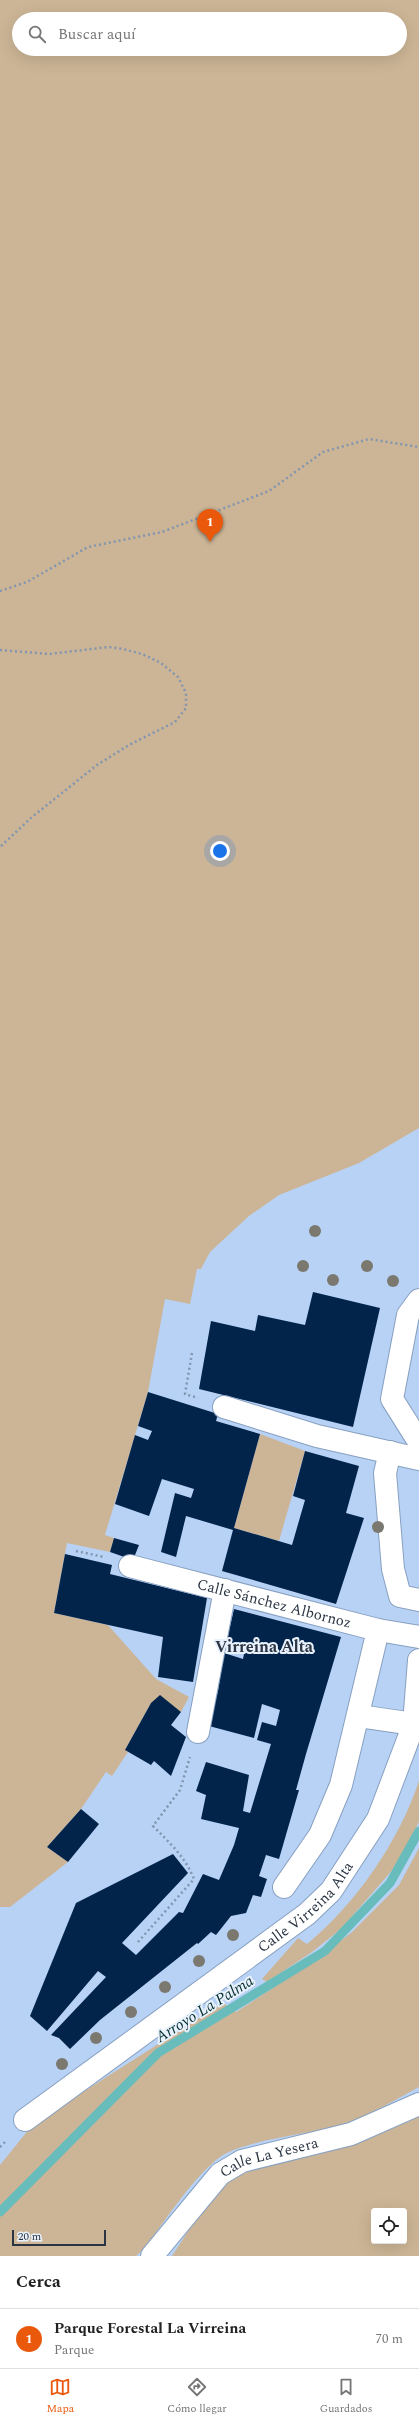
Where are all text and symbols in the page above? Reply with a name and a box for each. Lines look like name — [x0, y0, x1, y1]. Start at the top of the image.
search box — [12, 12, 407, 56]
icon: search — [26, 23, 48, 45]
text: Buscar aquí — [58, 23, 136, 46]
pin: 1 — [197, 509, 223, 542]
your location — [210, 841, 230, 861]
street label: Calle Sánchez Albornoz — [195, 1573, 354, 1635]
district label: Virreina Alta — [215, 1635, 314, 1659]
street label: Calle Virreina Alta — [253, 1856, 360, 1959]
water label: Arroyo La Palma — [150, 1969, 258, 2049]
street label: Calle La Yesera — [215, 2131, 322, 2184]
map controls — [371, 2208, 407, 2244]
button: locate — [371, 2208, 407, 2244]
scale bar — [12, 2228, 106, 2247]
text: 20 m — [18, 2228, 41, 2245]
text: Cerca — [16, 2269, 61, 2295]
text: Parque Forestal La Virreina — [54, 2317, 246, 2340]
text: 1 — [25, 2329, 33, 2349]
text: 70 m — [376, 2329, 403, 2349]
text: Parque — [54, 2340, 94, 2360]
tab: Mapa — [47, 2376, 74, 2417]
tab: Cómo llegar — [167, 2376, 227, 2417]
tab: Guardados — [320, 2376, 372, 2417]

